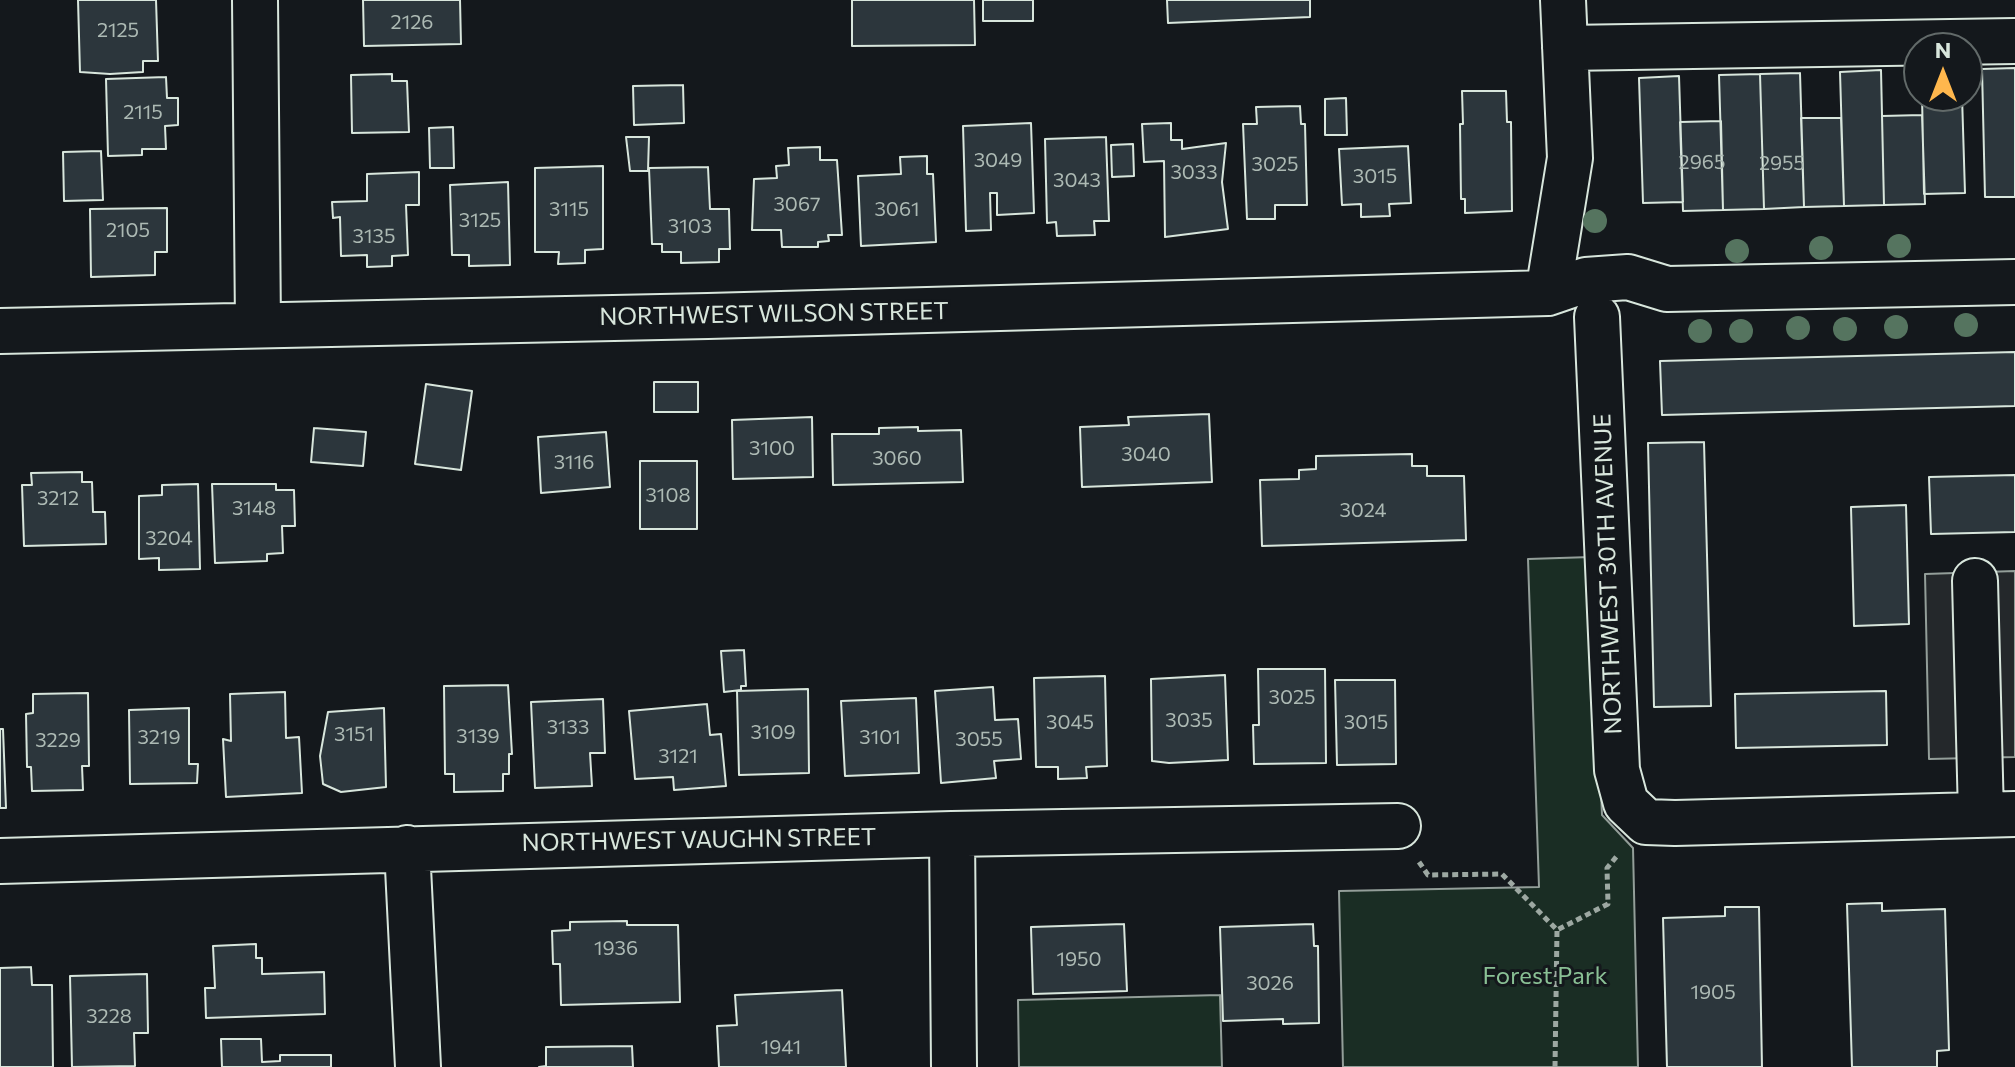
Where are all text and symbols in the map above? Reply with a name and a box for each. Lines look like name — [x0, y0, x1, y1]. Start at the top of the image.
house number: 2126 — [391, 10, 433, 34]
house number: 2125 — [97, 18, 139, 42]
north arrow — [1903, 32, 1983, 112]
text: N — [1935, 36, 1951, 63]
house number: 2115 — [123, 100, 163, 124]
house number: 3049 — [974, 148, 1022, 172]
house number: 2965 — [1679, 150, 1725, 174]
house number: 2955 — [1759, 151, 1805, 175]
house number: 3025 — [1252, 152, 1298, 176]
house number: 3033 — [1170, 160, 1218, 184]
house number: 3015 — [1353, 164, 1397, 188]
house number: 3043 — [1053, 168, 1101, 192]
house number: 3067 — [773, 192, 821, 216]
house number: 3115 — [549, 197, 589, 221]
house number: 3061 — [874, 197, 920, 221]
house number: 3125 — [459, 208, 501, 232]
house number: 3103 — [668, 214, 712, 238]
house number: 2105 — [106, 218, 150, 242]
house number: 3135 — [353, 224, 395, 248]
street label: NORTHWEST WILSON STREET — [599, 297, 949, 331]
street label: NORTHWEST 30TH AVENUE — [1588, 413, 1628, 735]
house number: 3100 — [749, 436, 795, 460]
house number: 3040 — [1121, 442, 1171, 466]
house number: 3060 — [872, 446, 922, 470]
house number: 3116 — [554, 450, 594, 474]
house number: 3108 — [645, 483, 691, 507]
house number: 3212 — [37, 486, 79, 510]
house number: 3148 — [232, 496, 276, 520]
house number: 3024 — [1339, 498, 1387, 522]
house number: 3204 — [145, 526, 193, 550]
house number: 3025 — [1269, 685, 1315, 709]
house number: 3035 — [1165, 708, 1213, 732]
house number: 3045 — [1046, 710, 1094, 734]
house number: 3015 — [1344, 710, 1388, 734]
house number: 3133 — [547, 715, 589, 739]
house number: 3109 — [750, 720, 796, 744]
house number: 3151 — [334, 722, 374, 746]
house number: 3139 — [456, 724, 500, 748]
house number: 3219 — [137, 725, 181, 749]
house number: 3101 — [859, 725, 901, 749]
house number: 3055 — [955, 727, 1003, 751]
house number: 3229 — [35, 728, 81, 752]
house number: 3121 — [658, 744, 698, 768]
street label: NORTHWEST VAUGHN STREET — [521, 823, 877, 857]
house number: 1936 — [594, 936, 638, 960]
house number: 1950 — [1056, 947, 1102, 971]
park label: Forest Park — [1483, 962, 1607, 990]
house number: 3026 — [1246, 971, 1294, 995]
house number: 1905 — [1690, 980, 1736, 1004]
house number: 3228 — [86, 1004, 132, 1028]
house number: 1941 — [761, 1035, 801, 1059]

